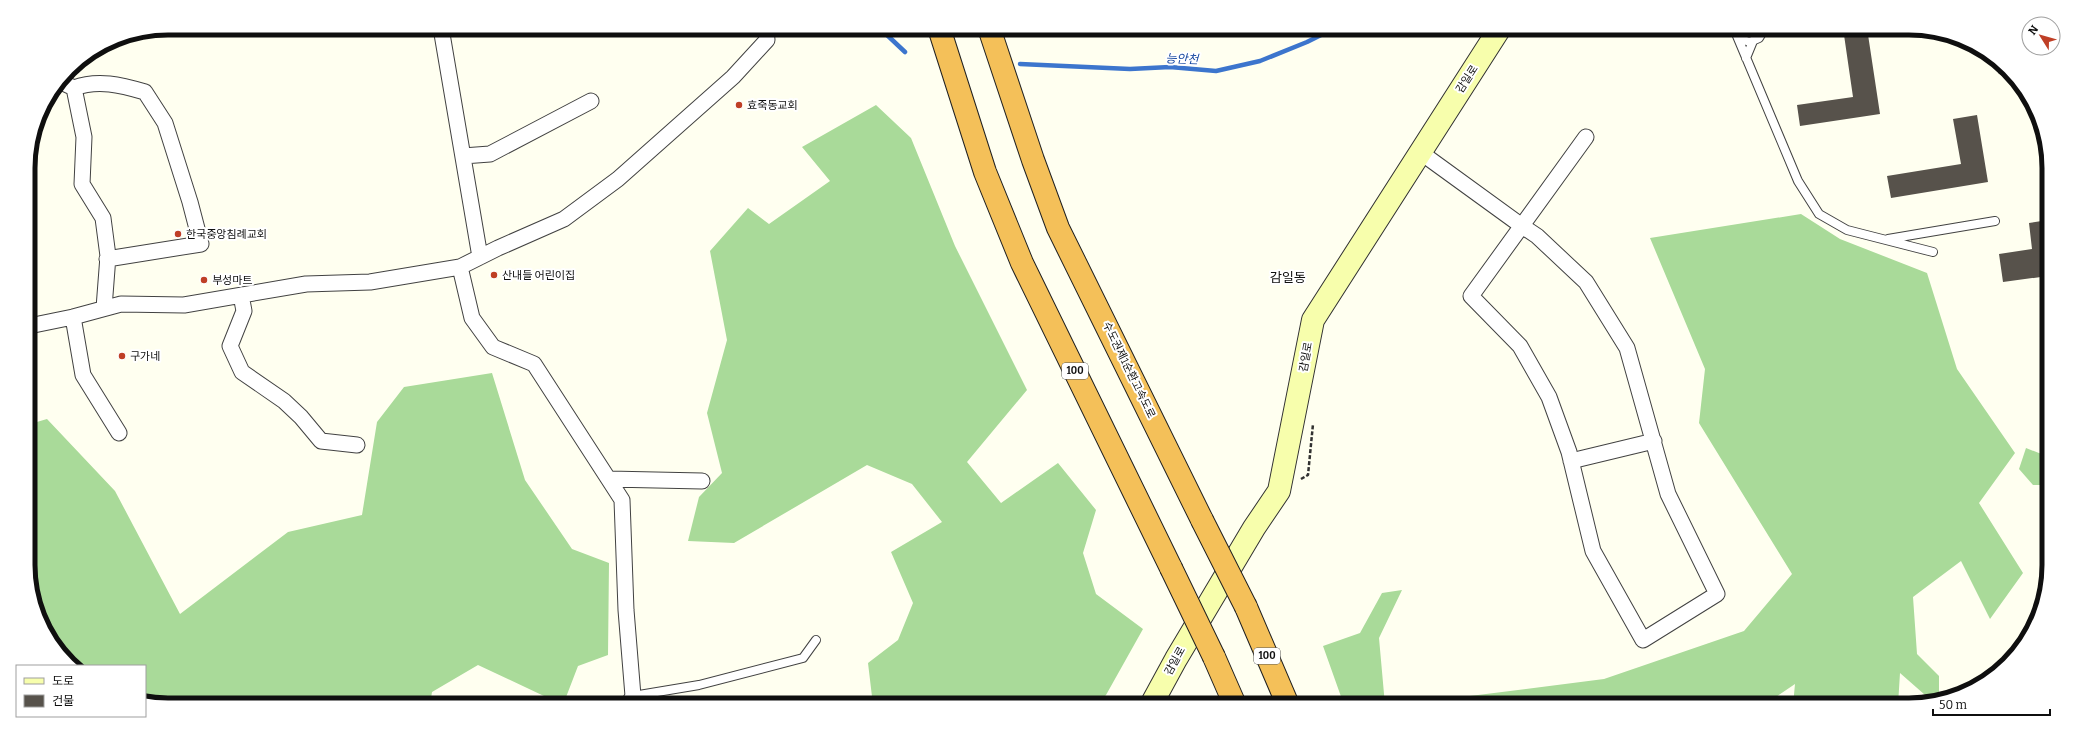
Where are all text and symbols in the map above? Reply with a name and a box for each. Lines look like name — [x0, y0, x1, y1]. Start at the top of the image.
north arrow — [2021, 16, 2061, 56]
text: N — [2026, 23, 2041, 38]
water label: 능안천 — [1165, 51, 1201, 67]
street label: 감일로 — [1453, 63, 1481, 95]
place label: 효죽동교회 — [747, 99, 798, 112]
marker: 효죽동교회 — [734, 100, 744, 110]
place label: 한국중앙침례교회 — [186, 228, 267, 241]
marker: 한국중앙침례교회 — [173, 229, 183, 239]
place label: 산내들 어린이집 — [502, 269, 575, 282]
marker: 산내들 어린이집 — [489, 270, 499, 280]
district label: 감일동 — [1270, 270, 1306, 285]
place label: 부성마트 — [212, 274, 252, 287]
marker: 부성마트 — [199, 275, 209, 285]
street label: 수도권제1순환고속도로 — [1100, 320, 1158, 420]
street label: 감일로 — [1297, 341, 1315, 373]
place label: 구가네 — [130, 350, 160, 363]
marker: 구가네 — [117, 351, 127, 361]
road number: 100 — [1062, 363, 1088, 379]
street label: 감일로 — [1162, 645, 1188, 677]
road number: 100 — [1254, 648, 1280, 664]
legend — [16, 665, 146, 717]
text: 도로 — [52, 674, 74, 688]
scale bar — [1933, 691, 2050, 717]
text: 건물 — [52, 694, 74, 708]
text: 50 m — [1939, 698, 1968, 712]

